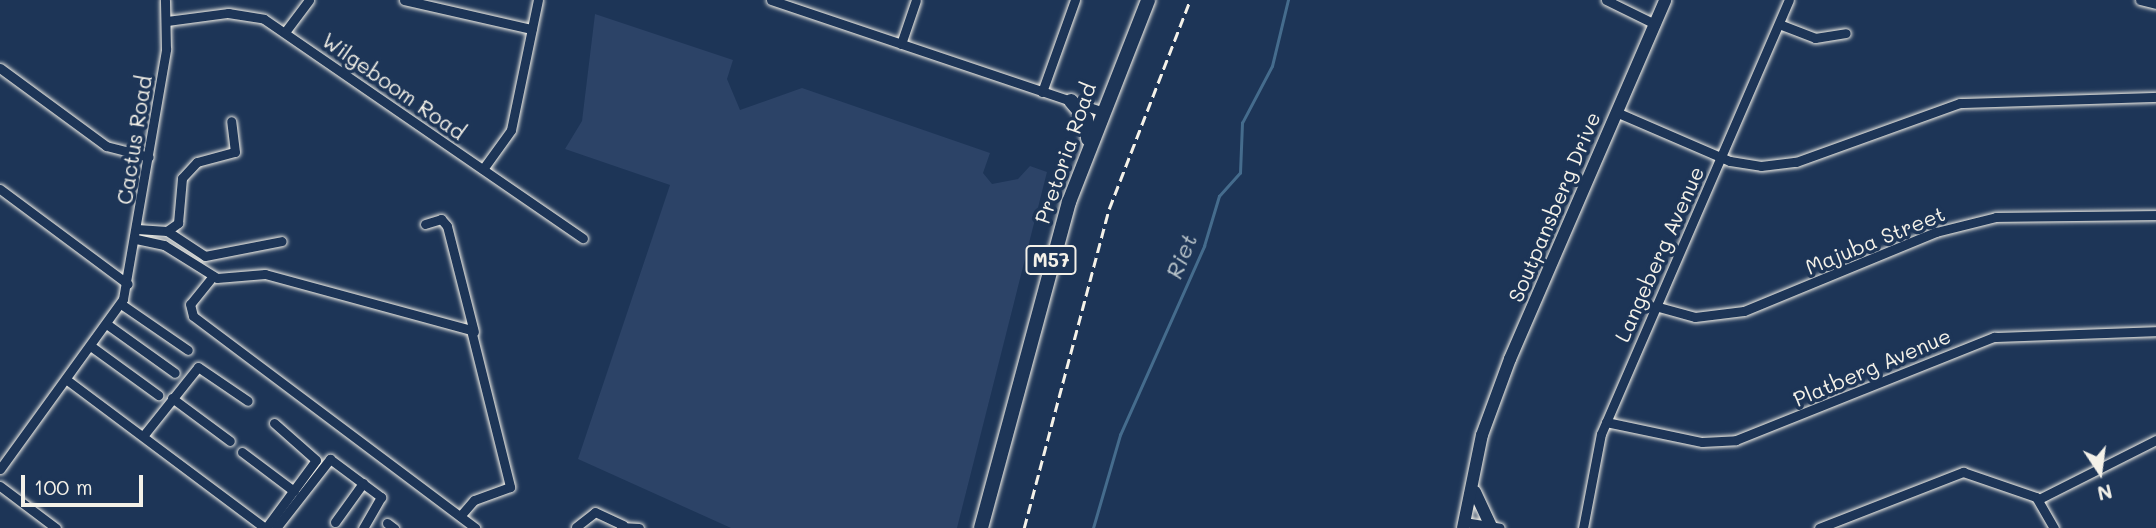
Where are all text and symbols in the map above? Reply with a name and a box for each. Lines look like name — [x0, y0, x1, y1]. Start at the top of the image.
street label: Wilgeboom Road — [317, 27, 471, 145]
street label: Cactus Road — [111, 74, 157, 206]
street label: Pretoria Road — [1029, 79, 1101, 227]
street label: Soutpansberg Drive — [1503, 108, 1605, 306]
street label: Langeberg Avenue — [1609, 162, 1709, 346]
street label: Majuba Street — [1801, 201, 1949, 279]
water label: Riet — [1160, 229, 1202, 283]
road number: M57 — [1025, 244, 1077, 276]
street label: Platberg Avenue — [1789, 322, 1955, 412]
north arrow — [2065, 437, 2135, 507]
scale bar — [24, 462, 147, 506]
text: 100 m — [34, 473, 93, 500]
text: N — [2095, 479, 2115, 507]

